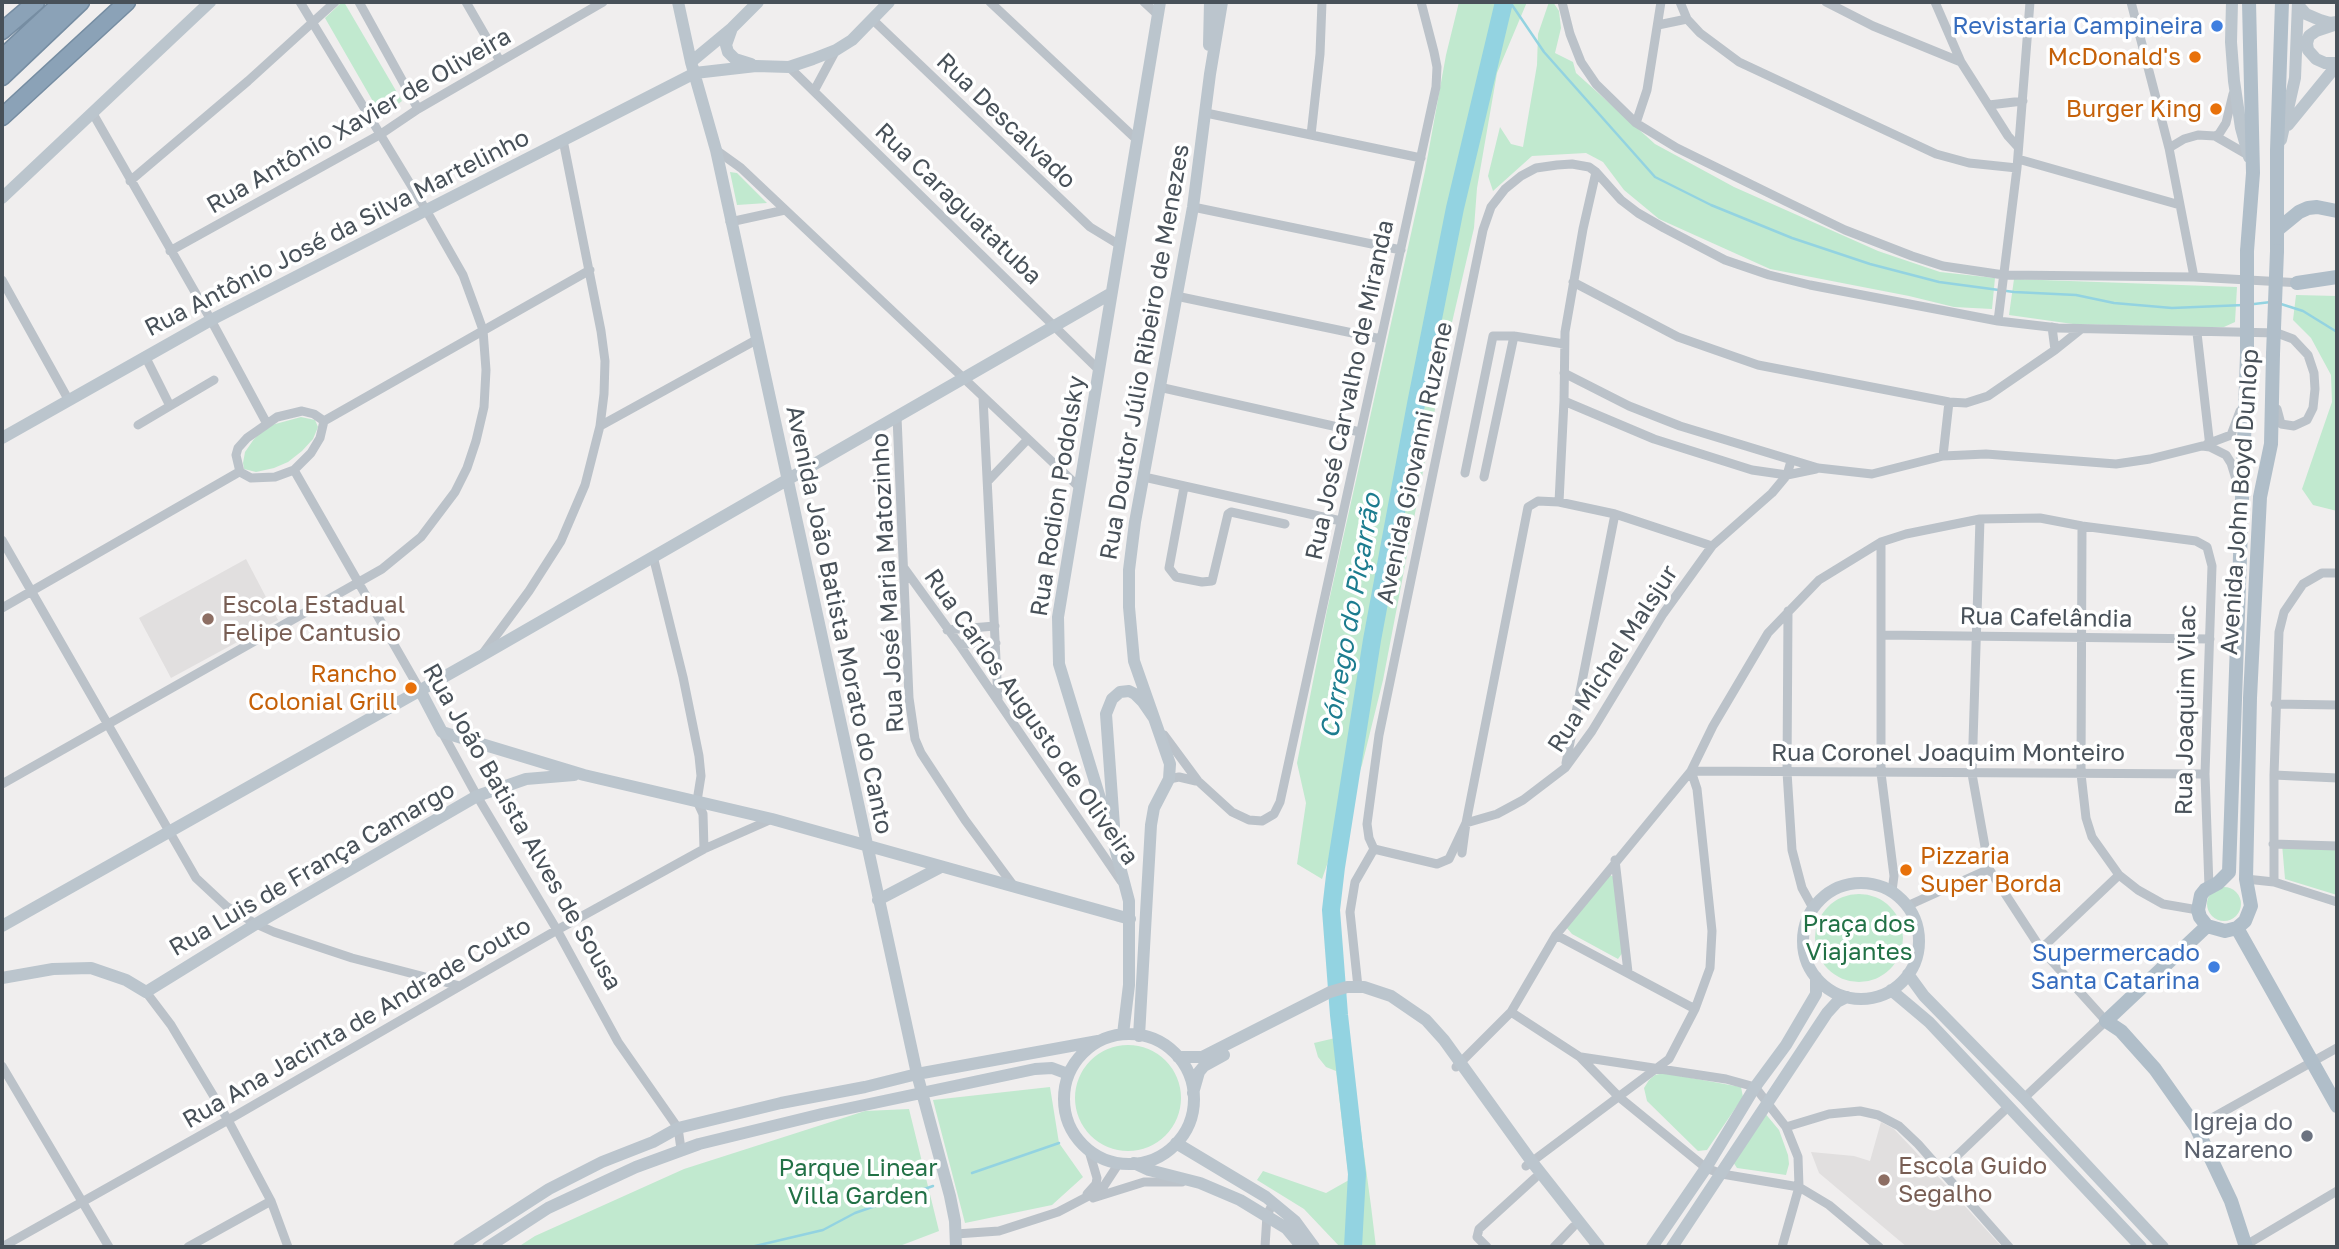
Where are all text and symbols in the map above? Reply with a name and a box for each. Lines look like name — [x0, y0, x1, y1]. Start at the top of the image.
place label: Revistaria Campineira — [1952, 12, 2203, 40]
marker: Revistaria Campineira — [2209, 18, 2225, 34]
street label: Rua Antônio Xavier de Oliveira — [202, 22, 516, 220]
place label: McDonald's — [2048, 43, 2181, 71]
street label: Rua Descalvado — [930, 47, 1082, 195]
marker: McDonald's — [2187, 49, 2203, 65]
place label: Burger King — [2066, 95, 2202, 123]
marker: Burger King — [2208, 101, 2224, 117]
street label: Rua Caraguatatuba — [869, 117, 1047, 291]
street label: Rua Antônio José da Silva Martelinho — [140, 123, 534, 343]
street label: Rua Doutor Júlio Ribeiro de Menezes — [1094, 142, 1196, 562]
street label: Rua José Carvalho de Miranda — [1300, 217, 1400, 563]
street label: Avenida Giovanni Ruzene — [1371, 319, 1459, 607]
street label: Avenida John Boyd Dunlop — [2215, 348, 2265, 656]
street label: Rua Rodion Podolsky — [1025, 374, 1091, 618]
street label: Avenida João Batista Morato do Canto — [779, 403, 899, 837]
street label: Rua José Maria Matozinho — [866, 432, 910, 734]
water label: Córrego do Piçarrão — [1314, 491, 1388, 741]
street label: Rua Michel Malsjur — [1542, 560, 1684, 758]
street label: Rua Carlos Augusto de Oliveira — [918, 564, 1144, 870]
place label: Escola Estadual Felipe Cantusio — [222, 591, 405, 647]
street label: Rua Cafelândia — [1959, 602, 2133, 634]
street label: Rua Joaquim Vilac — [2170, 604, 2202, 816]
marker: Escola Estadual Felipe Cantusio — [200, 611, 216, 627]
street label: Rua João Batista Alves de Sousa — [416, 658, 628, 996]
place label: Rancho Colonial Grill — [248, 660, 397, 716]
marker: Rancho Colonial Grill — [403, 680, 419, 696]
street label: Rua Coronel Joaquim Monteiro — [1771, 739, 2125, 767]
street label: Rua Luis de França Camargo — [164, 775, 460, 963]
place label: Pizzaria Super Borda — [1920, 842, 2062, 898]
marker: Pizzaria Super Borda — [1898, 862, 1914, 878]
park label: Praça dos Viajantes — [1803, 910, 1915, 966]
street label: Rua Ana Jacinta de Andrade Couto — [178, 911, 536, 1135]
place label: Supermercado Santa Catarina — [2030, 939, 2200, 995]
marker: Supermercado Santa Catarina — [2206, 959, 2222, 975]
place label: Igreja do Nazareno — [2183, 1108, 2293, 1164]
marker: Igreja do Nazareno — [2299, 1128, 2315, 1144]
place label: Escola Guido Segalho — [1898, 1152, 2047, 1208]
park label: Parque Linear Villa Garden — [778, 1154, 938, 1210]
marker: Escola Guido Segalho — [1876, 1172, 1892, 1188]

